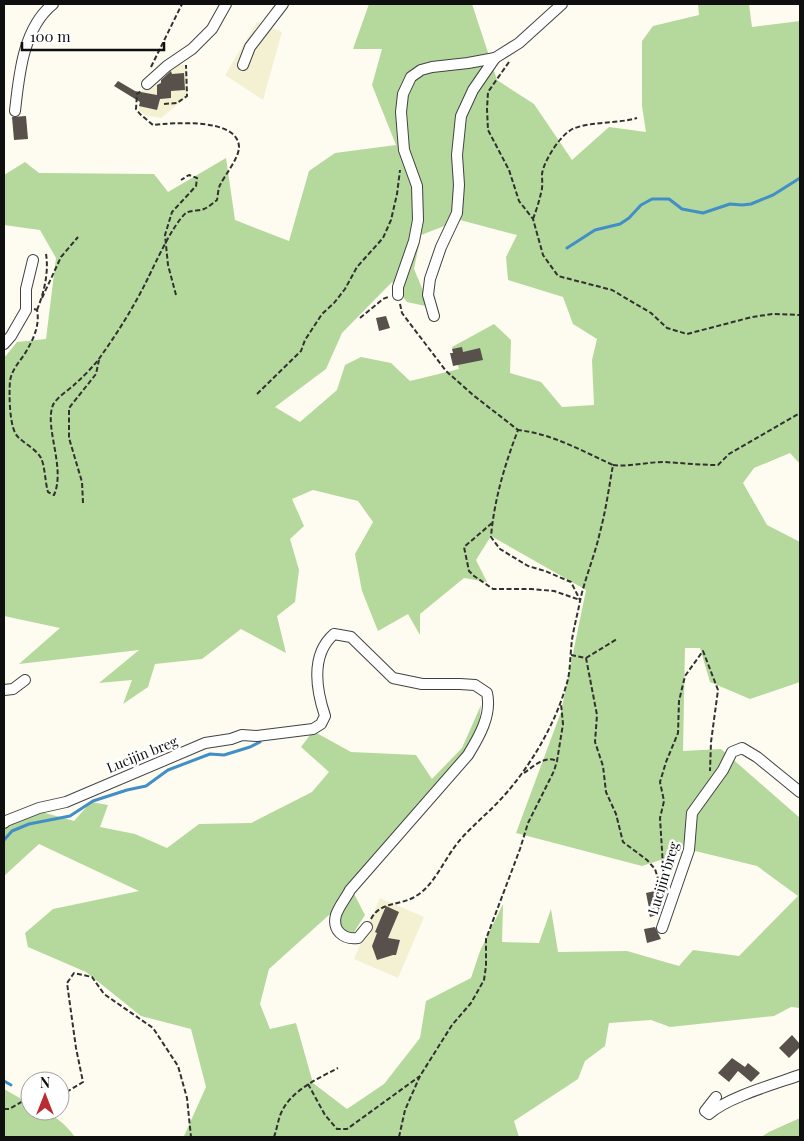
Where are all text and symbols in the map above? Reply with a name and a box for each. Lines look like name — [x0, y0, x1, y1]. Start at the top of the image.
scale bar — [22, 20, 165, 52]
text: 100 m — [30, 26, 71, 46]
street label: Lucijin breg — [104, 731, 181, 777]
street label: Lucijin breg — [643, 839, 683, 917]
north arrow — [20, 1071, 70, 1121]
text: N — [40, 1073, 50, 1092]

